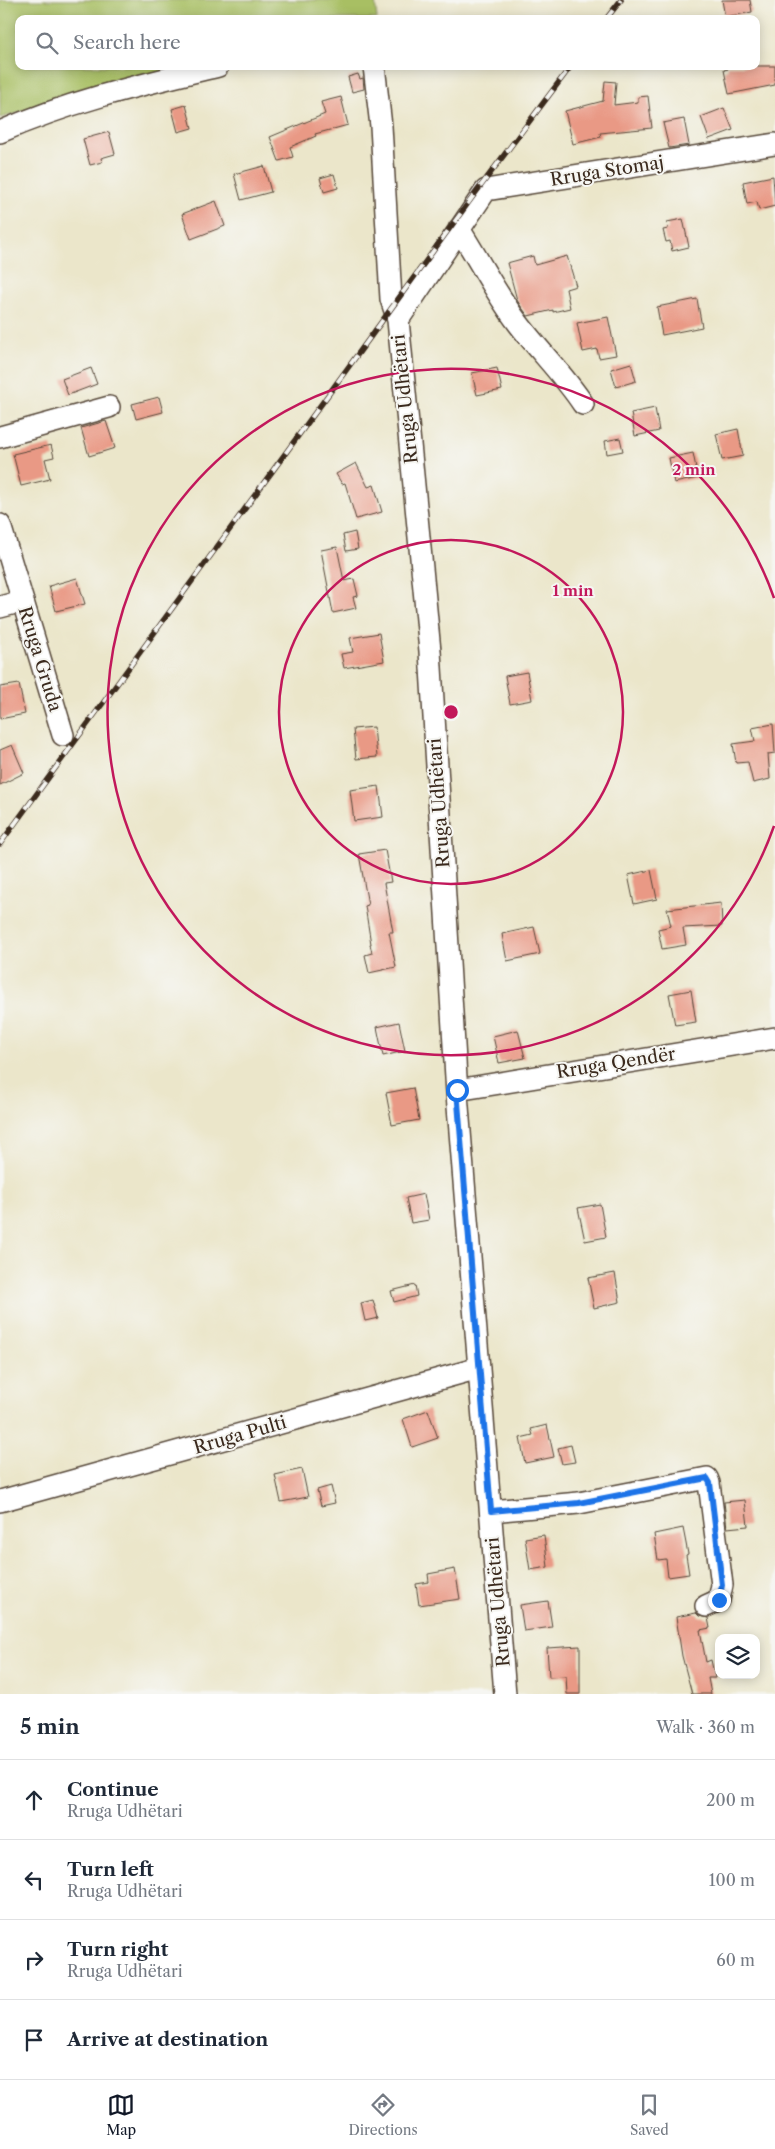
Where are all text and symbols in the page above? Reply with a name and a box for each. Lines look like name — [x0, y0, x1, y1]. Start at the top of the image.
search box — [15, 15, 760, 70]
icon: search — [33, 29, 61, 57]
text: Search here — [73, 31, 181, 54]
street label: Rruga Stomaj — [549, 151, 665, 191]
street label: Rruga Udhëtari — [387, 333, 423, 465]
text: 2 min — [672, 460, 716, 479]
text: 1 min — [552, 581, 594, 600]
street label: Rruga Gruda — [14, 604, 67, 715]
centre of rings — [442, 703, 460, 721]
street label: Rruga Udhëtari — [423, 737, 455, 869]
street label: Rruga Qendër — [555, 1043, 678, 1083]
route start — [446, 1079, 469, 1102]
street label: Rruga Pulti — [191, 1411, 289, 1459]
street label: Rruga Udhëtari — [481, 1536, 515, 1668]
route end — [708, 1589, 731, 1612]
map controls — [715, 1634, 760, 1679]
button: layers — [715, 1634, 760, 1679]
text: 5 min — [20, 1714, 80, 1739]
text: Walk · 360 m — [656, 1717, 755, 1737]
text: Continue — [67, 1778, 159, 1801]
icon: ahead — [20, 1786, 48, 1814]
text: 200 m — [706, 1790, 755, 1810]
text: Rruga Udhëtari — [67, 1801, 183, 1821]
text: Turn left — [67, 1858, 154, 1881]
icon: left — [20, 1866, 48, 1894]
text: 100 m — [709, 1870, 755, 1890]
text: Rruga Udhëtari — [67, 1881, 183, 1901]
text: Turn right — [67, 1938, 168, 1961]
icon: right — [20, 1946, 48, 1974]
text: 60 m — [716, 1950, 755, 1970]
text: Rruga Udhëtari — [67, 1961, 183, 1981]
icon: arrive — [20, 2026, 48, 2054]
text: Arrive at destination — [67, 2028, 268, 2051]
tab: Map — [106, 2091, 136, 2139]
tab: Directions — [348, 2091, 418, 2139]
tab: Saved — [630, 2091, 669, 2139]

